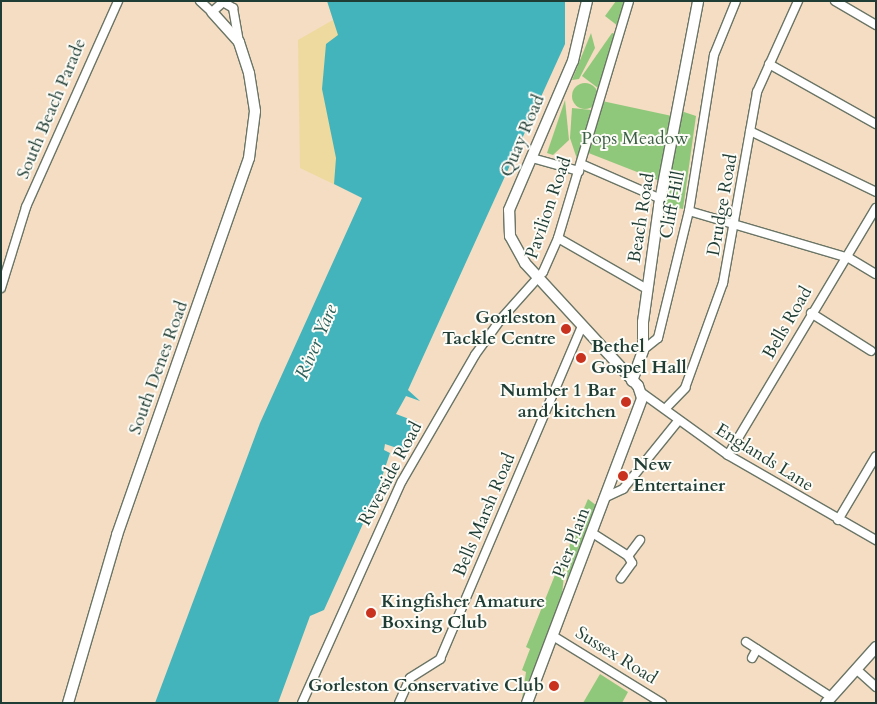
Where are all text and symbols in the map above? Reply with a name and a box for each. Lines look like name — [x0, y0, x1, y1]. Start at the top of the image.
street label: South Beach Parade — [13, 35, 91, 183]
street label: Quay Road — [496, 92, 550, 180]
park label: Pops Meadow — [581, 128, 689, 150]
street label: Drudge Road — [703, 152, 743, 258]
street label: Pavilion Road — [521, 154, 577, 262]
street label: Cliff Hill — [656, 169, 690, 241]
street label: Beach Road — [624, 172, 660, 264]
street label: Bells Road — [759, 283, 817, 363]
street label: South Denes Road — [125, 298, 193, 438]
water label: River Yare — [291, 301, 343, 383]
place label: Gorleston Tackle Centre — [442, 308, 556, 350]
marker: Gorleston Tackle Centre — [560, 323, 572, 335]
place label: Bethel Gospel Hall — [591, 337, 687, 379]
marker: Bethel Gospel Hall — [575, 352, 587, 364]
place label: Number 1 Bar and kitchen — [500, 381, 616, 424]
marker: Number 1 Bar and kitchen — [620, 396, 632, 408]
street label: Riverside Road — [355, 418, 427, 530]
street label: Englands Lane — [711, 419, 817, 497]
street label: Bells Marsh Road — [449, 450, 521, 580]
place label: New Entertainer — [633, 455, 725, 498]
marker: New Entertainer — [617, 470, 629, 482]
street label: Pier Plain — [549, 505, 595, 581]
place label: Kingfisher Amature Boxing Club — [381, 592, 545, 634]
marker: Kingfisher Amature Boxing Club — [365, 607, 377, 619]
street label: Sussex Road — [571, 622, 661, 690]
place label: Gorleston Conservative Club — [308, 675, 544, 697]
marker: Gorleston Conservative Club — [548, 680, 560, 692]

